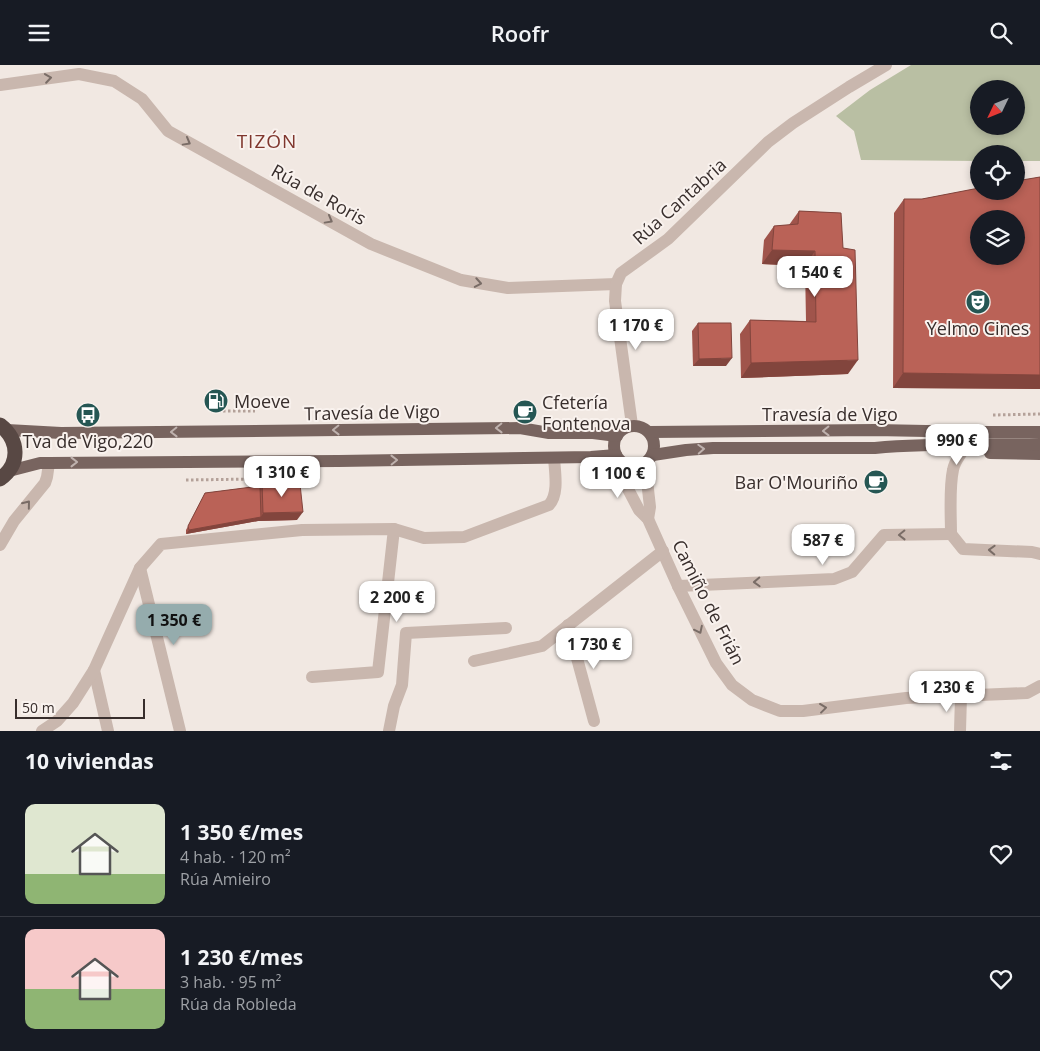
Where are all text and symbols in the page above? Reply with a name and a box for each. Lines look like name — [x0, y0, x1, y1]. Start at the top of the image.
text: Roofr — [491, 18, 549, 48]
icon: menu — [25, 19, 53, 47]
icon: search — [987, 19, 1015, 47]
one-way arrow — [44, 74, 53, 84]
north arrow — [970, 80, 1025, 135]
map controls — [970, 80, 1025, 265]
district label: TIZÓN — [237, 128, 297, 154]
one-way arrow — [181, 135, 190, 145]
button: locate — [970, 145, 1025, 200]
street label: Rúa Cantabria — [627, 152, 731, 250]
street label: Rúa de Roris — [267, 158, 371, 230]
button: layers — [970, 210, 1025, 265]
one-way arrow — [323, 214, 332, 224]
pin: 1 540 € — [769, 255, 861, 298]
text: 1 540 € — [788, 261, 842, 283]
one-way arrow — [473, 278, 482, 288]
theatre icon: Yelmo Cines — [965, 289, 991, 315]
pin: 1 170 € — [590, 309, 682, 351]
text: 1 170 € — [609, 314, 663, 336]
place label: Yelmo Cines — [927, 316, 1029, 340]
fuel station icon: Moeve — [203, 388, 229, 414]
place label: Moeve — [234, 389, 290, 413]
place label: Cfetería Fontenova — [542, 390, 631, 435]
street label: Travesía de Vigo — [304, 399, 440, 425]
cafe icon: Cfetería Fontenova — [512, 399, 538, 425]
bus stop icon: Tva de Vigo,220 — [75, 402, 101, 428]
street label: Travesía de Vigo — [762, 402, 898, 426]
one-way arrow — [494, 423, 502, 433]
pin: 990 € — [922, 423, 992, 466]
one-way arrow — [332, 425, 340, 435]
one-way arrow — [822, 426, 830, 436]
one-way arrow — [169, 427, 177, 437]
place label: Tva de Vigo,220 — [23, 429, 153, 453]
text: 990 € — [937, 429, 977, 451]
one-way arrow — [697, 444, 705, 455]
pin: 1 310 € — [236, 455, 328, 498]
one-way arrow — [390, 455, 398, 465]
one-way arrow — [70, 457, 78, 467]
pin: 1 100 € — [572, 457, 664, 499]
text: 1 310 € — [255, 461, 309, 483]
text: 1 100 € — [591, 462, 645, 484]
cafe icon: Bar O'Mouriño — [863, 469, 889, 495]
place label: Bar O'Mouriño — [735, 470, 858, 494]
one-way arrow — [21, 501, 30, 510]
pin: 587 € — [788, 523, 858, 566]
text: 587 € — [803, 529, 843, 551]
one-way arrow — [898, 530, 906, 540]
street label: Camiño de Frián — [667, 535, 751, 669]
one-way arrow — [987, 545, 995, 556]
one-way arrow — [753, 577, 761, 588]
pin: 2 200 € — [351, 581, 443, 623]
text: 2 200 € — [370, 586, 424, 608]
pin: 1 350 € — [128, 603, 220, 646]
text: 1 350 € — [147, 609, 201, 631]
one-way arrow — [693, 624, 703, 633]
pin: 1 730 € — [548, 627, 640, 670]
text: 1 730 € — [567, 633, 621, 655]
pin: 1 230 € — [901, 671, 993, 713]
text: 1 230 € — [920, 676, 974, 698]
scale bar — [15, 696, 145, 719]
text: 50 m — [22, 698, 55, 717]
one-way arrow — [819, 703, 827, 714]
text: 10 viviendas — [25, 747, 154, 775]
icon: filters — [987, 747, 1015, 775]
text: 1 350 €/mes — [180, 818, 303, 846]
icon: home — [65, 824, 125, 884]
icon: heart — [987, 840, 1015, 868]
text: 4 hab. · 120 m² — [180, 846, 291, 868]
text: Rúa Amieiro — [180, 868, 271, 890]
text: 1 230 €/mes — [180, 943, 303, 971]
icon: home — [65, 949, 125, 1009]
icon: heart — [987, 965, 1015, 993]
text: 3 hab. · 95 m² — [180, 971, 281, 993]
text: Rúa da Robleda — [180, 993, 297, 1015]

